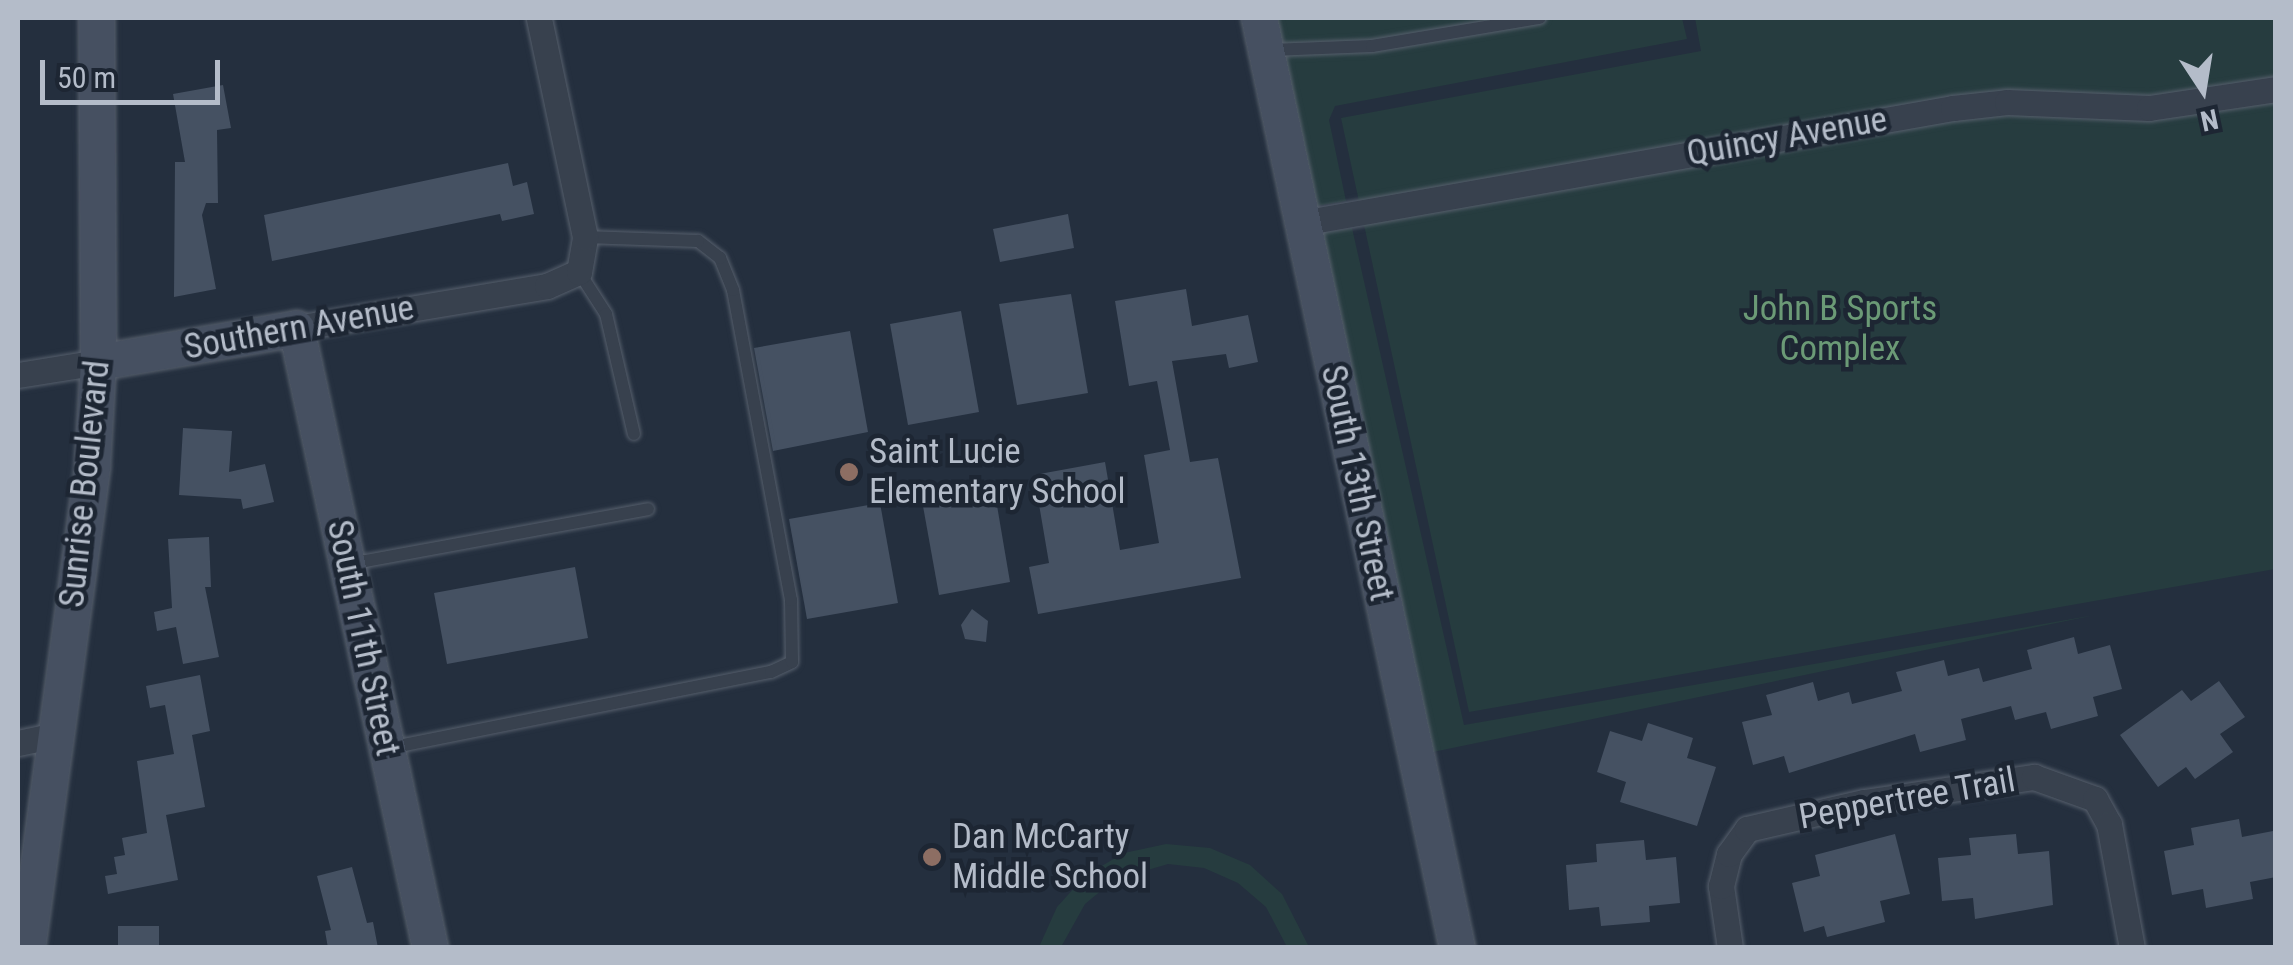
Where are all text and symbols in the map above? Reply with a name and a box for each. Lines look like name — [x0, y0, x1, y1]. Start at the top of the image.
scale bar — [45, 40, 225, 102]
north arrow — [2153, 40, 2253, 140]
text: 50 m — [57, 60, 116, 95]
street label: Quincy Avenue — [1684, 99, 1890, 175]
text: N — [2198, 102, 2221, 138]
street label: Southern Avenue — [181, 287, 417, 369]
park label: John B Sports Complex — [1743, 288, 1937, 370]
street label: Sunrise Boulevard — [51, 358, 119, 610]
street label: South 13th Street — [1312, 361, 1402, 605]
place label: Saint Lucie Elementary School — [869, 431, 1126, 513]
marker: Saint Lucie Elementary School — [838, 461, 860, 483]
street label: South 11th Street — [318, 516, 408, 760]
street label: Peppertree Trail — [1795, 759, 2019, 839]
place label: Dan McCarty Middle School — [952, 816, 1148, 898]
marker: Dan McCarty Middle School — [921, 846, 943, 868]

